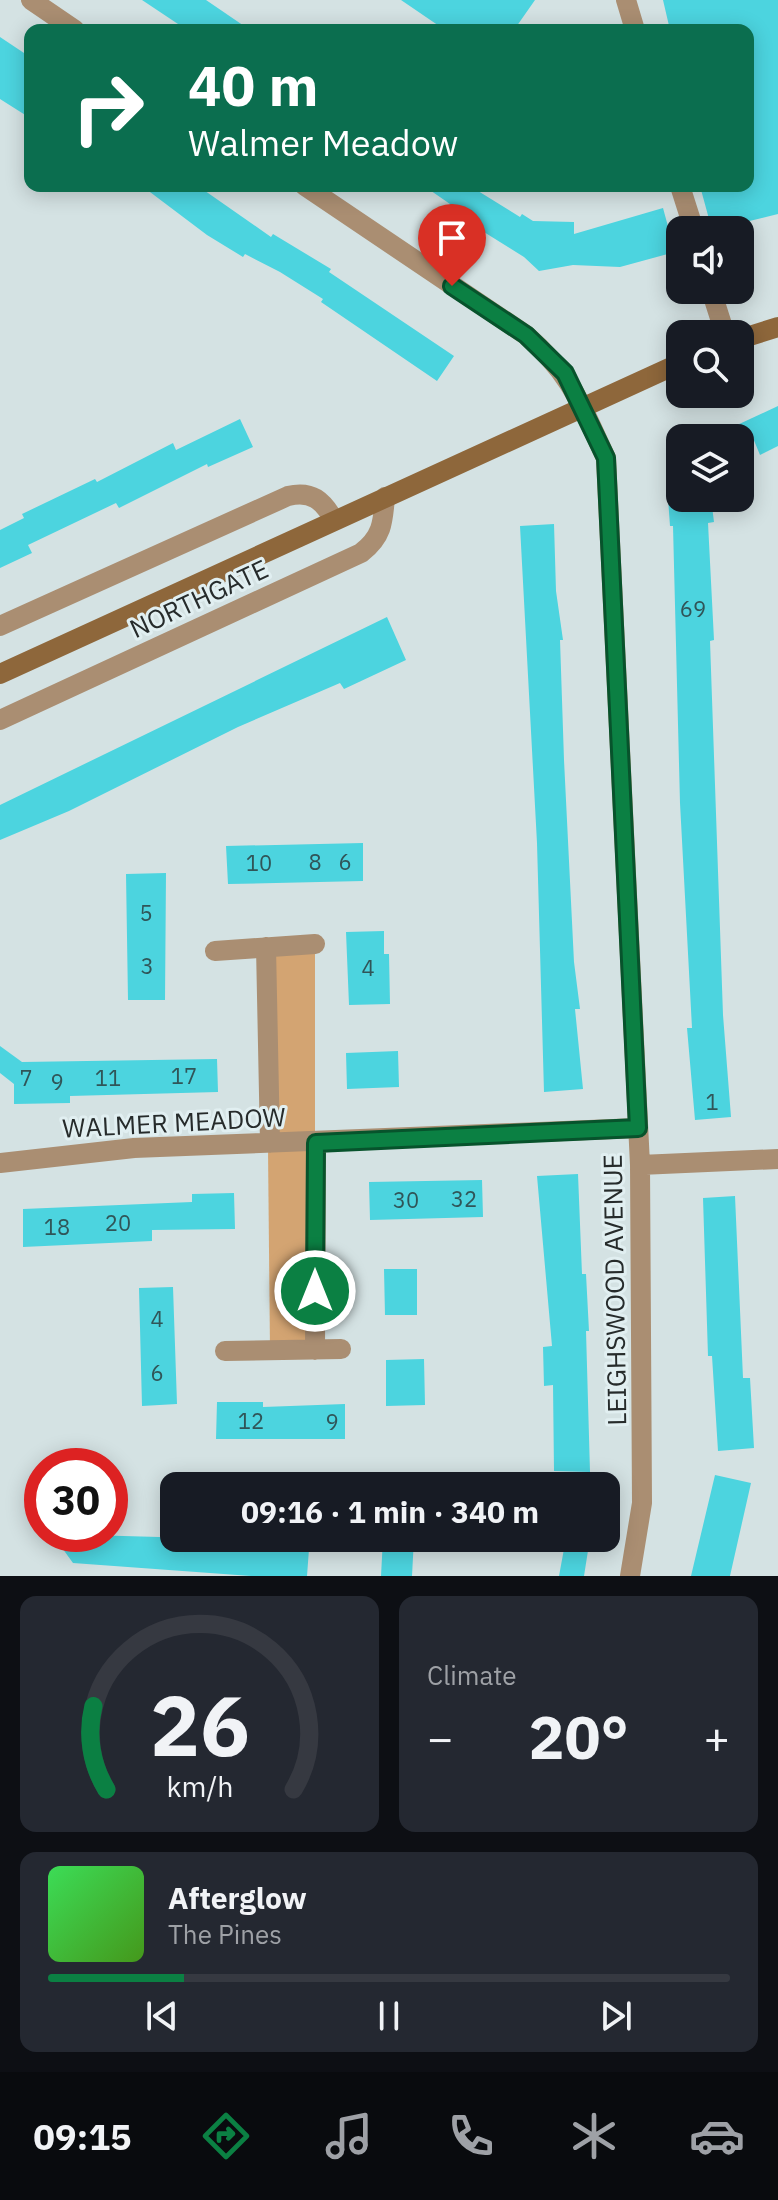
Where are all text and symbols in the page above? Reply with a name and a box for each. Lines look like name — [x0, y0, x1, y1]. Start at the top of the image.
text: 40 m — [188, 49, 318, 121]
icon: right — [56, 56, 160, 160]
text: Walmer Meadow — [188, 119, 458, 166]
pin — [418, 204, 486, 286]
icon: arrive — [430, 216, 474, 260]
map controls — [666, 216, 754, 512]
button: sound — [666, 216, 754, 304]
button: search — [666, 320, 754, 408]
button: layers — [666, 424, 754, 512]
street label: NORTHGATE — [124, 551, 273, 645]
house number: 69 — [680, 594, 706, 623]
house number: 8 — [308, 847, 322, 876]
house number: 6 — [338, 847, 352, 876]
house number: 10 — [246, 848, 272, 877]
house number: 5 — [139, 898, 153, 927]
house number: 3 — [140, 951, 154, 980]
house number: 4 — [361, 953, 375, 982]
house number: 17 — [171, 1061, 197, 1090]
house number: 7 — [19, 1063, 33, 1092]
house number: 11 — [95, 1063, 121, 1092]
house number: 9 — [50, 1067, 64, 1096]
house number: 1 — [705, 1087, 719, 1116]
street label: WALMER MEADOW — [61, 1099, 287, 1145]
street label: LEIGHSWOOD AVENUE — [595, 1154, 633, 1426]
house number: 32 — [451, 1184, 477, 1213]
house number: 30 — [393, 1185, 419, 1214]
house number: 20 — [105, 1208, 131, 1237]
house number: 18 — [44, 1212, 70, 1241]
position arrow — [273, 1249, 357, 1333]
house number: 4 — [150, 1304, 164, 1333]
house number: 6 — [150, 1358, 164, 1387]
house number: 12 — [238, 1406, 264, 1435]
house number: 9 — [325, 1407, 339, 1436]
speed limit sign: 30 — [24, 1448, 128, 1552]
text: 09:16 · 1 min · 340 m — [241, 1492, 539, 1531]
text: Climate — [427, 1658, 517, 1692]
text: 26 — [150, 1671, 249, 1779]
text: 20° — [528, 1697, 629, 1776]
text: − — [427, 1709, 453, 1766]
text: + — [704, 1709, 730, 1766]
text: km/h — [166, 1768, 233, 1805]
text: Afterglow — [168, 1878, 307, 1917]
text: The Pines — [168, 1917, 282, 1951]
icon: previous — [140, 1994, 184, 2038]
icon: pause — [367, 1994, 411, 2038]
icon: next — [594, 1994, 638, 2038]
icon: directions — [198, 2108, 254, 2164]
icon: music — [321, 2108, 377, 2164]
icon: phone — [443, 2108, 499, 2164]
icon: climate — [566, 2108, 622, 2164]
icon: car — [689, 2108, 745, 2164]
text: 09:15 — [33, 2113, 132, 2160]

